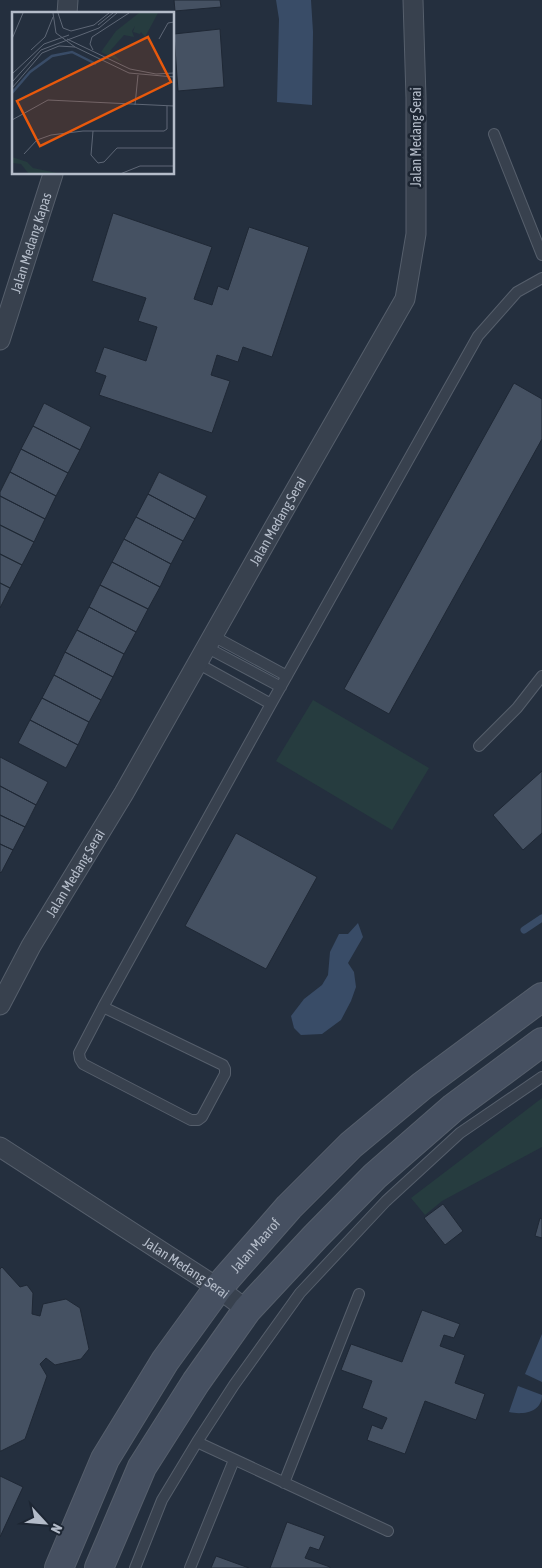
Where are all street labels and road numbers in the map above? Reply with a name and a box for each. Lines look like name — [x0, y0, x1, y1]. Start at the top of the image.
street label: Jalan Medang Serai — [408, 87, 424, 187]
street label: Jalan Medang Kapas — [7, 190, 55, 295]
street label: Jalan Medang Serai — [246, 474, 309, 568]
street label: Jalan Medang Serai — [43, 826, 108, 920]
street label: Jalan Maarof — [227, 1215, 283, 1276]
street label: Jalan Medang Serai — [140, 1234, 232, 1302]

